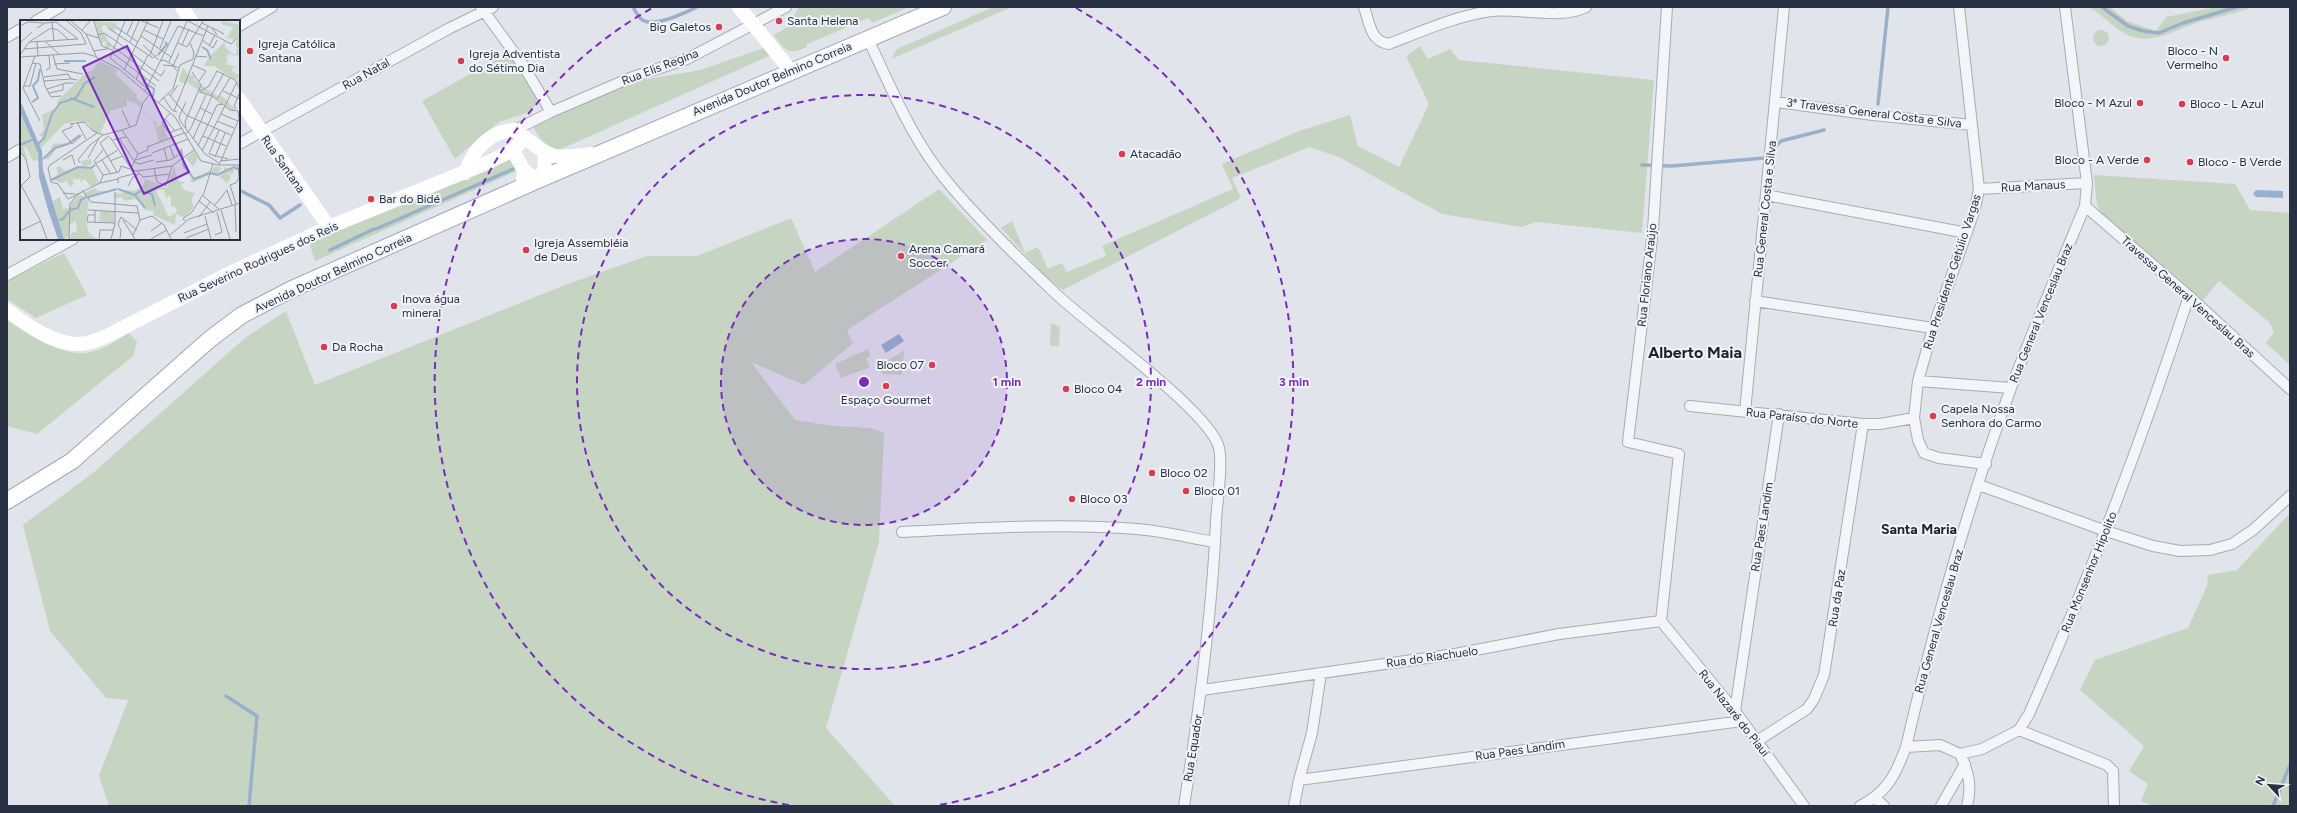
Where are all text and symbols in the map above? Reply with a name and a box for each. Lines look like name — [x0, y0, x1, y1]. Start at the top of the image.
place label: Santa Helena — [787, 14, 858, 28]
marker: Santa Helena — [774, 16, 784, 26]
inset map — [20, 20, 240, 240]
place label: Big Galetos — [649, 20, 711, 34]
marker: Big Galetos — [714, 22, 724, 32]
place label: Igreja Católica Santana — [258, 37, 336, 65]
street label: Avenida Doutor Belmino Correia — [690, 39, 854, 119]
place label: Bloco - N Vermelho — [2166, 44, 2218, 72]
marker: Igreja Católica Santana — [245, 46, 255, 56]
street label: Rua Elis Regina — [620, 46, 700, 88]
place label: Igreja Adventista do Sétimo Dia — [469, 47, 560, 75]
marker: Bloco - N Vermelho — [2221, 53, 2231, 63]
street label: Rua Natal — [340, 55, 392, 93]
marker: Igreja Adventista do Sétimo Dia — [456, 56, 466, 66]
street label: 3ª Travessa General Costa e Silva — [1786, 95, 1962, 131]
place label: Bloco - M Azul — [2054, 96, 2132, 110]
place label: Bloco - L Azul — [2190, 97, 2264, 111]
marker: Bloco - M Azul — [2135, 98, 2145, 108]
marker: Bloco - L Azul — [2177, 99, 2187, 109]
street label: Rua Santana — [258, 133, 308, 195]
street label: Rua General Costa e Silva — [1751, 140, 1779, 278]
place label: Atacadão — [1130, 147, 1182, 161]
marker: Atacadão — [1117, 149, 1127, 159]
place label: Bloco - A Verde — [2055, 153, 2139, 167]
marker: Bloco - A Verde — [2142, 155, 2152, 165]
place label: Bloco - B Verde — [2198, 155, 2282, 169]
marker: Bloco - B Verde — [2185, 157, 2195, 167]
street label: Rua Manaus — [2000, 177, 2066, 195]
place label: Bar do Bidé — [379, 192, 441, 206]
street label: Rua Presidente Getúlio Vargas — [1920, 192, 1984, 351]
marker: Bar do Bidé — [366, 194, 376, 204]
street label: Rua Severino Rodrigues dos Reis — [176, 218, 341, 305]
street label: Rua Floriano Araújo — [1635, 222, 1659, 328]
street label: Avenida Doutor Belmino Correia — [252, 230, 414, 316]
street label: Travessa General Venceslau Bras — [2118, 233, 2258, 361]
place label: Igreja Assembléia de Deus — [534, 236, 628, 264]
street label: Rua General Venceslau Braz — [2006, 241, 2076, 385]
place label: Arena Camará Soccer — [909, 242, 985, 270]
marker: Igreja Assembléia de Deus — [521, 245, 531, 255]
marker: Arena Camará Soccer — [896, 251, 906, 261]
place label: Inova água mineral — [402, 292, 460, 320]
marker: Inova água mineral — [389, 301, 399, 311]
place label: Da Rocha — [332, 340, 383, 354]
marker: Da Rocha — [319, 342, 329, 352]
district label: Alberto Maia — [1648, 343, 1742, 362]
place label: Bloco 07 — [877, 358, 925, 372]
marker: Bloco 07 — [927, 360, 937, 370]
centre of rings — [857, 375, 871, 389]
text: 1 min — [993, 375, 1021, 389]
text: 2 min — [1136, 375, 1166, 389]
text: 3 min — [1279, 375, 1309, 389]
marker: Espaço Gourmet — [881, 381, 891, 391]
place label: Bloco 04 — [1074, 382, 1123, 396]
marker: Bloco 04 — [1061, 384, 1071, 394]
place label: Espaço Gourmet — [841, 393, 932, 407]
place label: Capela Nossa Senhora do Carmo — [1941, 402, 2041, 430]
street label: Rua Paraíso do Norte — [1745, 405, 1859, 431]
marker: Capela Nossa Senhora do Carmo — [1928, 411, 1938, 421]
place label: Bloco 02 — [1160, 466, 1208, 480]
marker: Bloco 02 — [1147, 468, 1157, 478]
street label: Rua Paes Landim — [1748, 481, 1776, 573]
place label: Bloco 01 — [1194, 484, 1240, 498]
marker: Bloco 01 — [1181, 486, 1191, 496]
place label: Bloco 03 — [1080, 492, 1128, 506]
marker: Bloco 03 — [1067, 494, 1077, 504]
street label: Rua Monsenhor Hipolito — [2058, 509, 2120, 635]
district label: Santa Maria — [1881, 521, 1957, 538]
street label: Rua General Venceslau Braz — [1912, 547, 1966, 695]
street label: Rua da Paz — [1826, 568, 1848, 628]
street label: Rua do Riachuelo — [1385, 644, 1479, 670]
street label: Rua Nazaré do Piauí — [1696, 667, 1773, 760]
street label: Rua Equador — [1181, 713, 1205, 783]
street label: Rua Paes Landim — [1474, 737, 1566, 763]
north arrow — [2249, 765, 2289, 805]
text: N — [2253, 774, 2268, 788]

